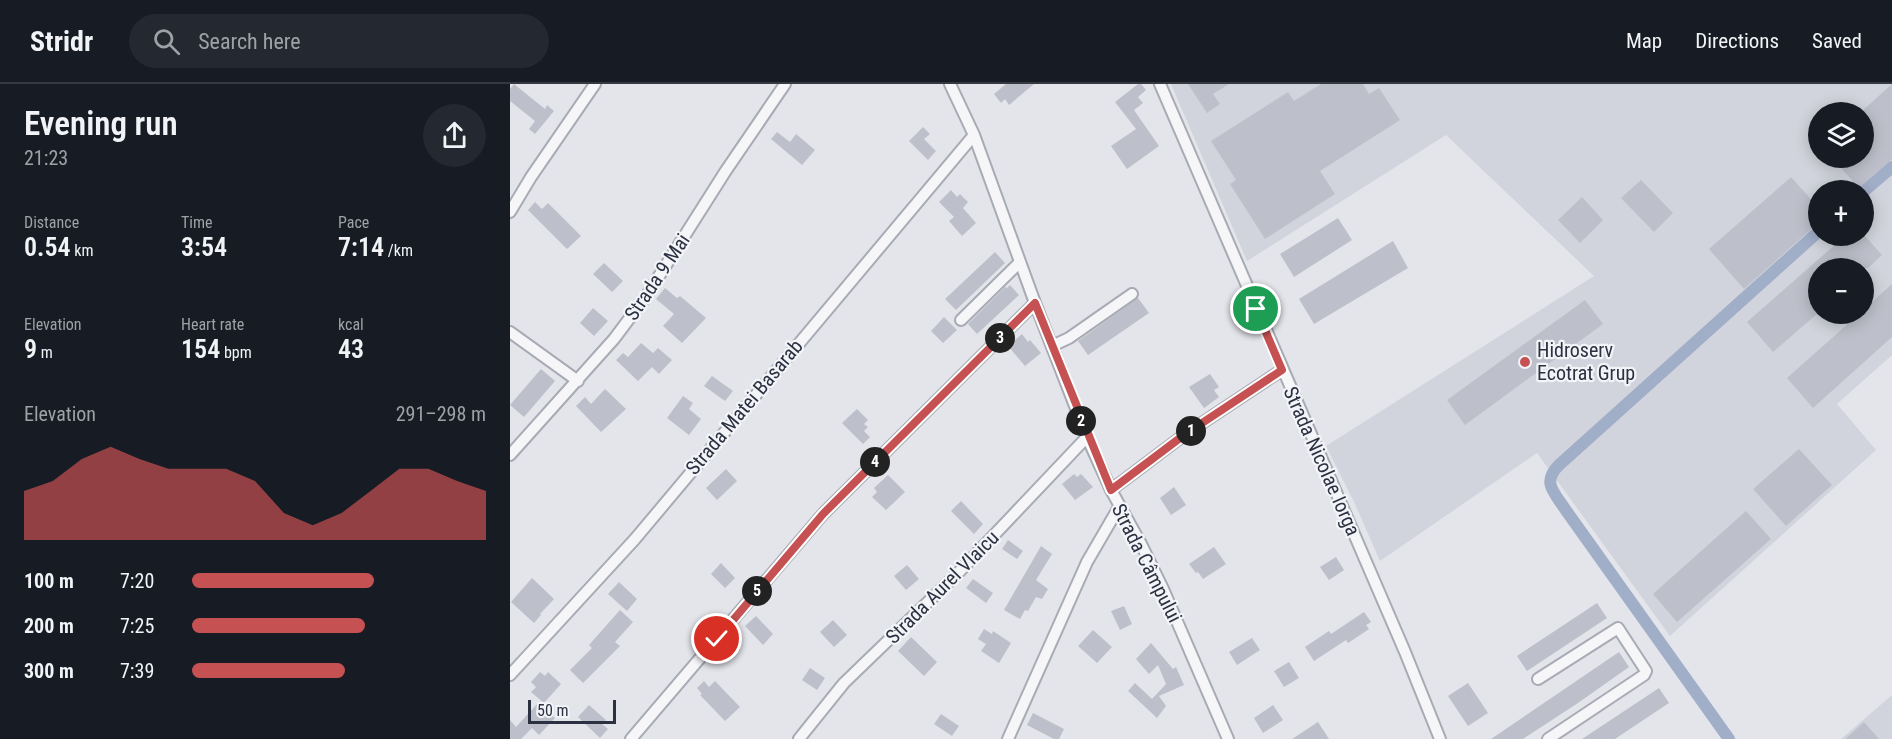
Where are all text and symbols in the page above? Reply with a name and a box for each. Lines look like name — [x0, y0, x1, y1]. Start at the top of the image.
search box — [129, 14, 549, 68]
text: Stridr — [30, 25, 93, 58]
icon: search — [150, 25, 183, 58]
text: Search here — [198, 29, 301, 54]
text: Map — [1626, 29, 1662, 53]
text: Directions — [1695, 29, 1779, 53]
text: Saved — [1812, 29, 1862, 53]
map controls — [1808, 102, 1874, 324]
button: layers — [1808, 102, 1874, 168]
text: Evening run — [24, 104, 178, 143]
button: share — [423, 104, 486, 167]
text: 21:23 — [24, 146, 68, 170]
button: + — [1808, 180, 1874, 246]
text: Distance — [24, 213, 79, 232]
text: Time — [181, 213, 213, 232]
text: Pace — [338, 213, 369, 232]
street label: Strada 9 Mai — [619, 229, 695, 325]
text: 0.54 — [24, 232, 71, 262]
text: 3:54 — [181, 232, 227, 262]
text: 7:14 — [338, 232, 384, 262]
text: km — [71, 241, 94, 260]
text: /km — [384, 241, 413, 260]
button: − — [1808, 258, 1874, 324]
pin — [1230, 283, 1281, 334]
icon: arrive — [1239, 292, 1272, 325]
text: Elevation — [24, 315, 82, 334]
text: Heart rate — [181, 315, 244, 334]
text: kcal — [338, 315, 364, 334]
pin: 3 — [985, 323, 1015, 353]
text: 3 — [996, 328, 1004, 347]
text: 9 — [24, 334, 37, 364]
text: 154 — [181, 334, 220, 364]
text: 43 — [338, 334, 364, 364]
street label: Strada Matei Basarab — [680, 334, 808, 480]
place label: Hidroserv Ecotrat Grup — [1537, 338, 1635, 385]
text: m — [37, 343, 53, 362]
text: bpm — [220, 343, 252, 362]
marker: Hidroserv Ecotrat Grup — [1518, 355, 1532, 369]
street label: Strada Nicolae Iorga — [1278, 383, 1366, 539]
text: Elevation — [24, 402, 96, 426]
text: 291–298 m — [396, 402, 486, 426]
pin: 2 — [1066, 406, 1096, 436]
text: 2 — [1077, 411, 1085, 430]
pin: 1 — [1176, 416, 1206, 446]
text: 1 — [1187, 421, 1195, 440]
pin: 4 — [860, 447, 890, 477]
text: 4 — [871, 452, 879, 471]
street label: Strada Câmpului — [1107, 500, 1187, 626]
street label: Strada Aurel Vlaicu — [880, 525, 1004, 649]
text: 100 m — [24, 569, 74, 593]
text: 7:20 — [120, 569, 154, 593]
pin: 5 — [742, 576, 772, 606]
text: 5 — [753, 581, 761, 600]
pin — [691, 613, 742, 664]
text: 200 m — [24, 614, 74, 638]
text: 7:25 — [120, 614, 154, 638]
icon: check — [700, 622, 733, 655]
text: 300 m — [24, 659, 74, 683]
text: 7:39 — [120, 659, 154, 683]
scale bar — [528, 697, 616, 724]
text: 50 m — [537, 701, 569, 720]

